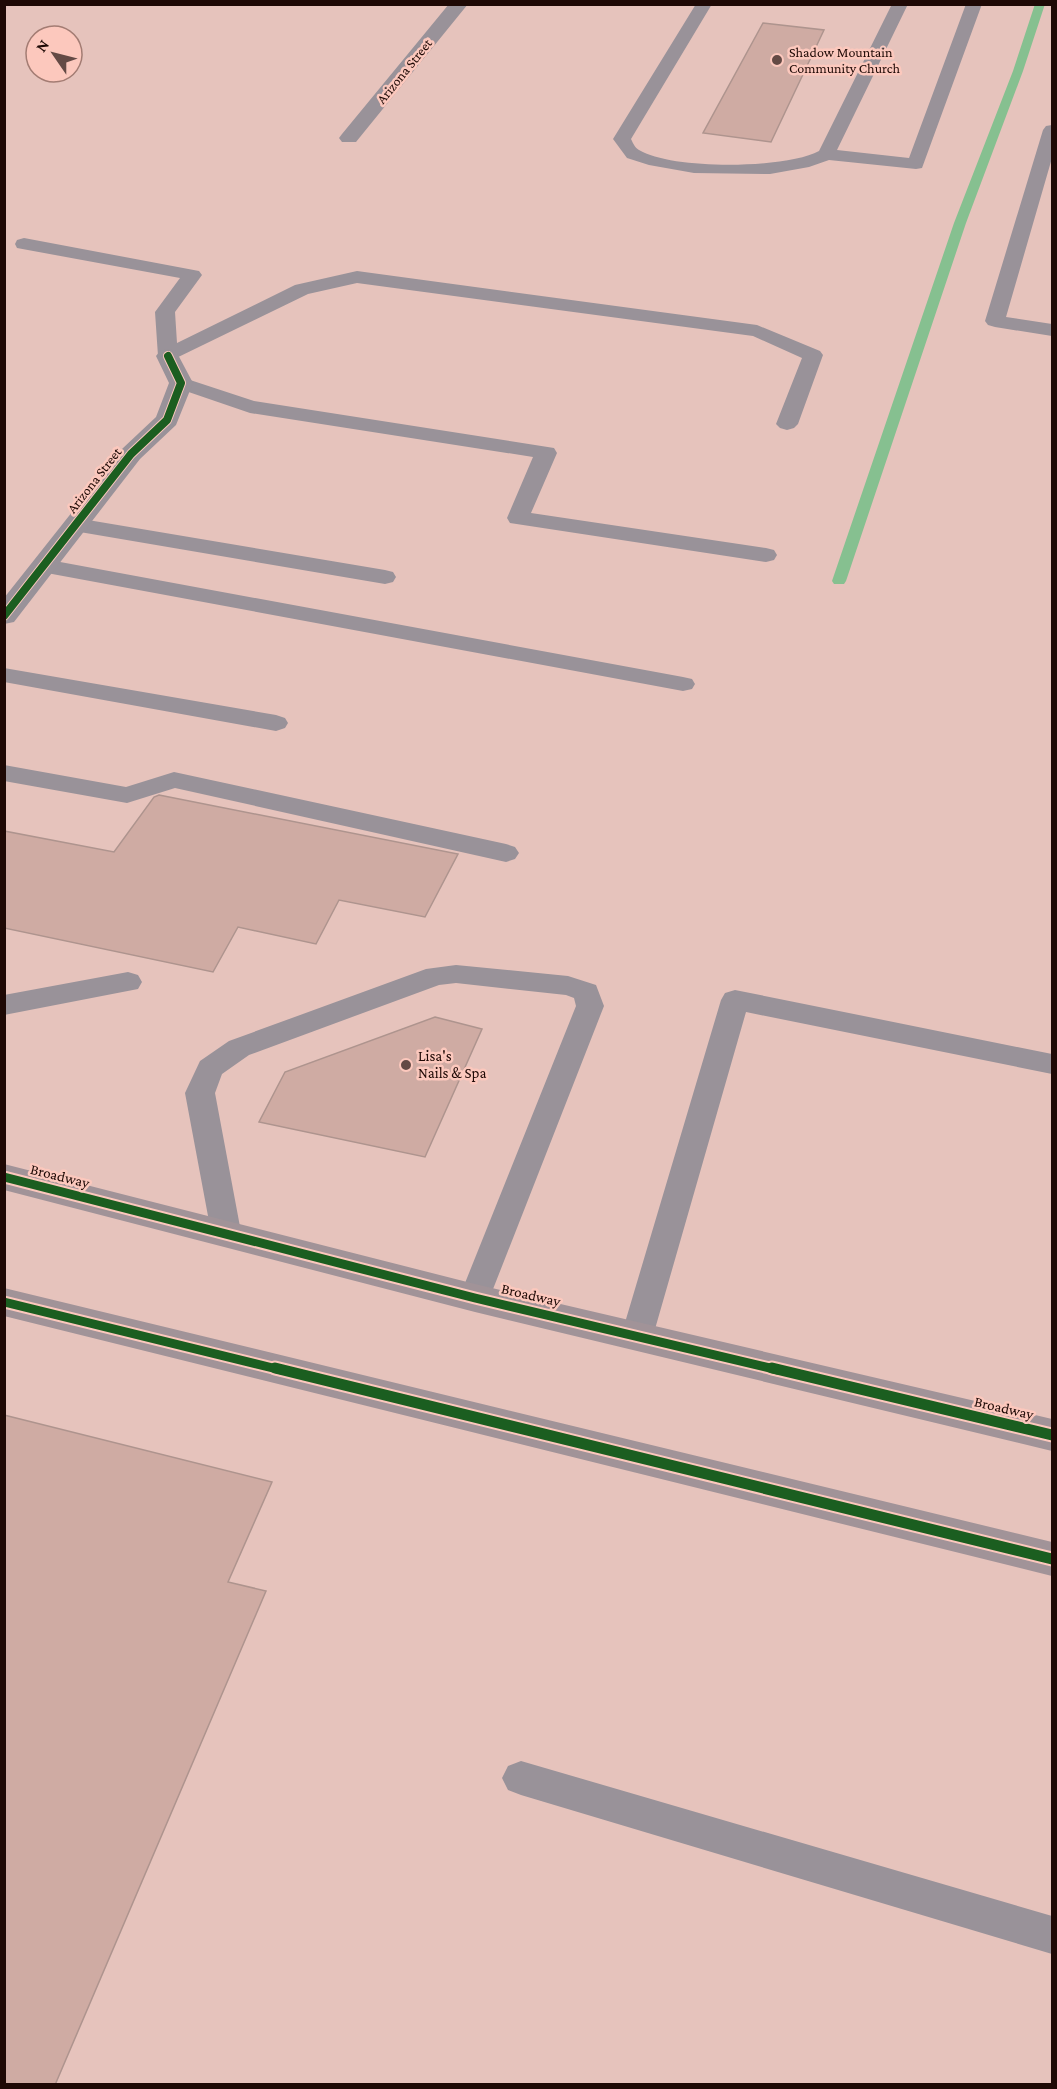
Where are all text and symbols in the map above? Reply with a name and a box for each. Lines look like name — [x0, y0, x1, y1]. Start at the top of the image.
north arrow — [24, 24, 84, 84]
street label: Arizona Street — [373, 35, 435, 107]
text: N — [32, 36, 52, 55]
place label: Shadow Mountain Community Church — [789, 44, 900, 76]
marker: Shadow Mountain Community Church — [770, 53, 784, 67]
street label: Arizona Street — [63, 444, 125, 516]
place label: Lisa's Nails & Spa — [418, 1048, 486, 1082]
marker: Lisa's Nails & Spa — [399, 1058, 413, 1072]
street label: Broadway — [29, 1161, 91, 1192]
street label: Broadway — [500, 1280, 562, 1311]
street label: Broadway — [973, 1393, 1035, 1424]

